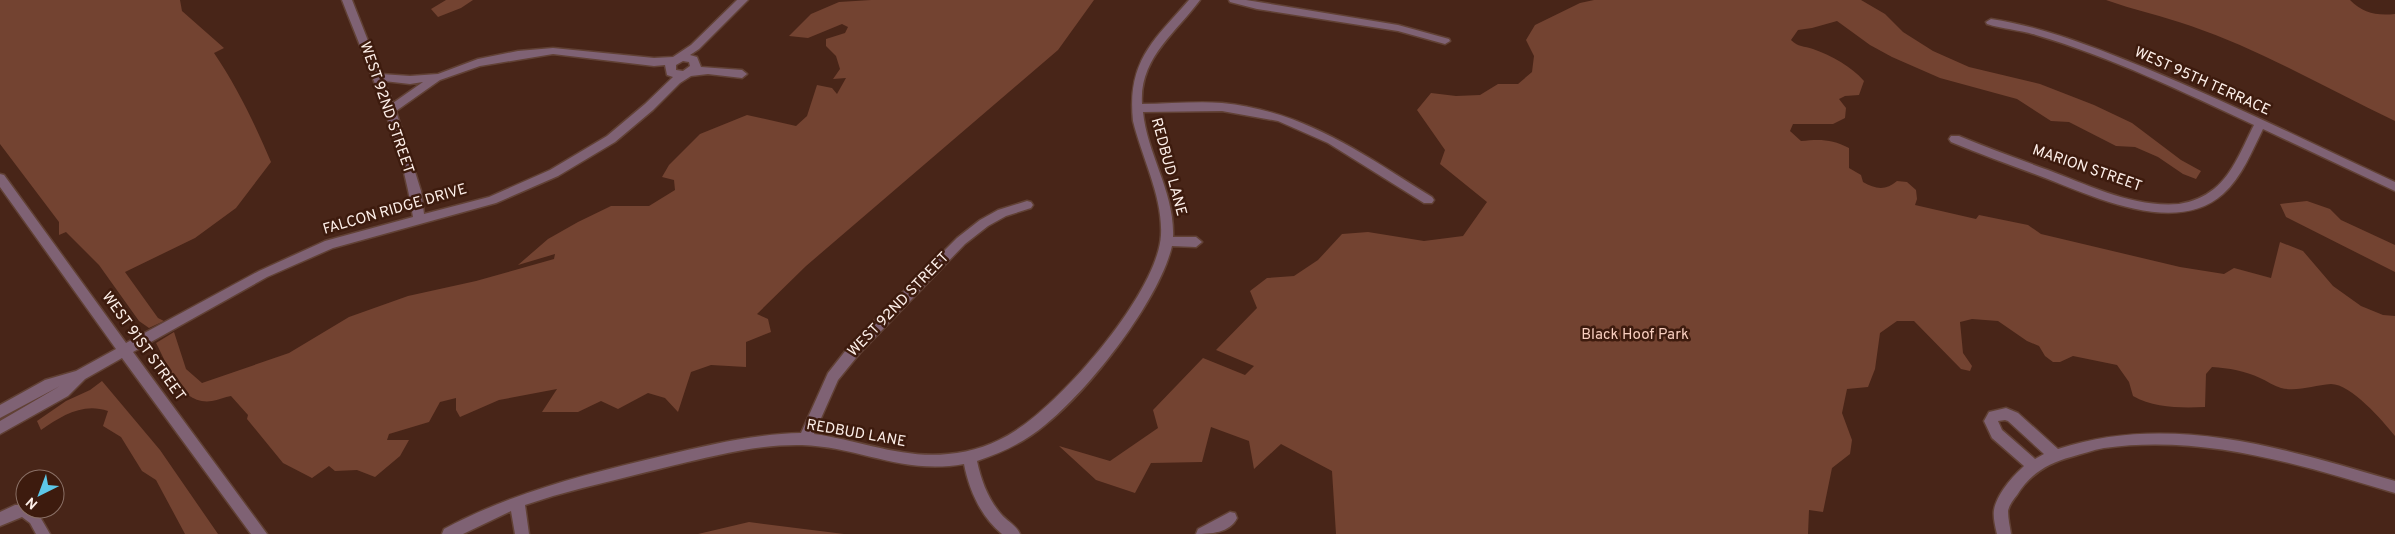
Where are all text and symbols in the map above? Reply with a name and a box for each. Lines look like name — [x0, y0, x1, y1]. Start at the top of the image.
street label: WEST 92ND STREET — [355, 40, 417, 176]
street label: WEST 95TH TERRACE — [2131, 43, 2273, 121]
street label: REDBUD LANE — [1146, 116, 1190, 218]
street label: MARION STREET — [2030, 141, 2144, 197]
street label: FALCON RIDGE DRIVE — [321, 180, 469, 240]
street label: WEST 92ND STREET — [844, 249, 954, 361]
street label: WEST 91ST STREET — [97, 289, 189, 405]
park label: Black Hoof Park — [1581, 326, 1689, 345]
street label: REDBUD LANE — [805, 416, 907, 452]
north arrow — [15, 469, 65, 519]
text: N — [23, 493, 42, 512]

